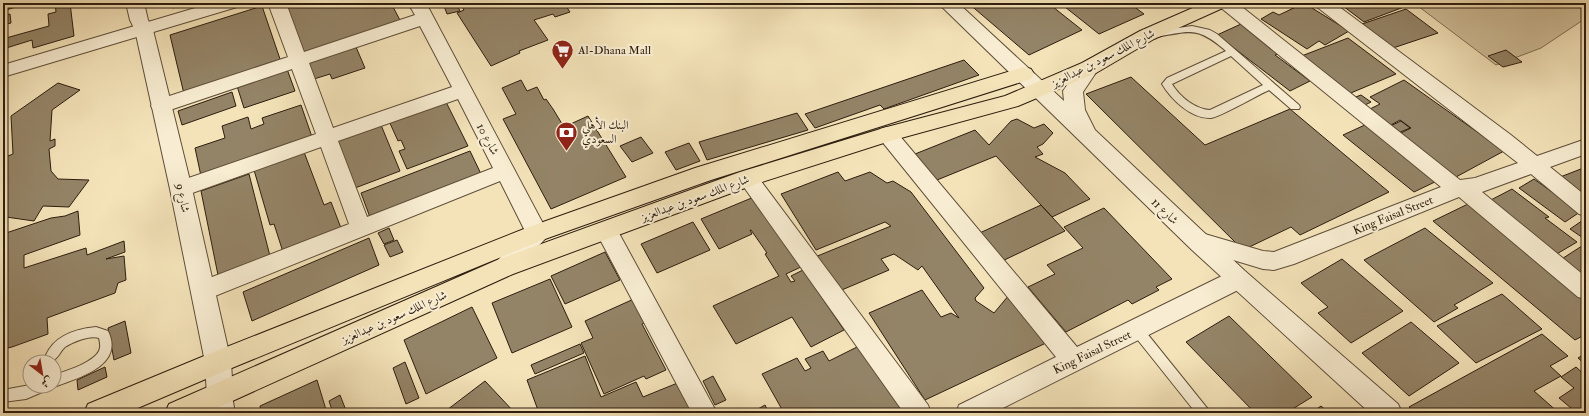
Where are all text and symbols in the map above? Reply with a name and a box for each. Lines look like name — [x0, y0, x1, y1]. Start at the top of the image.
street label: شارع الملك سعود بن عبدالعزيز — [1047, 26, 1159, 95]
supermarket icon: Al-Dhana Mall — [550, 37, 576, 70]
place label: Al-Dhana Mall — [577, 43, 651, 58]
place label: البنك الأهلي السعودي — [582, 116, 629, 149]
bank icon: البنك الأهلي السعودي — [553, 119, 579, 152]
street label: شارع 10 — [470, 121, 502, 159]
street label: شارع الملك سعود بن عبدالعزيز — [637, 172, 752, 228]
street label: شارع 9 — [169, 181, 193, 215]
street label: King Faisal Street — [1351, 193, 1436, 238]
street label: شارع 11 — [1146, 195, 1181, 230]
street label: شارع الملك سعود بن عبدالعزيز — [337, 287, 451, 351]
street label: King Faisal Street — [1051, 327, 1134, 378]
north arrow — [22, 354, 62, 394]
text: ش — [39, 374, 55, 391]

